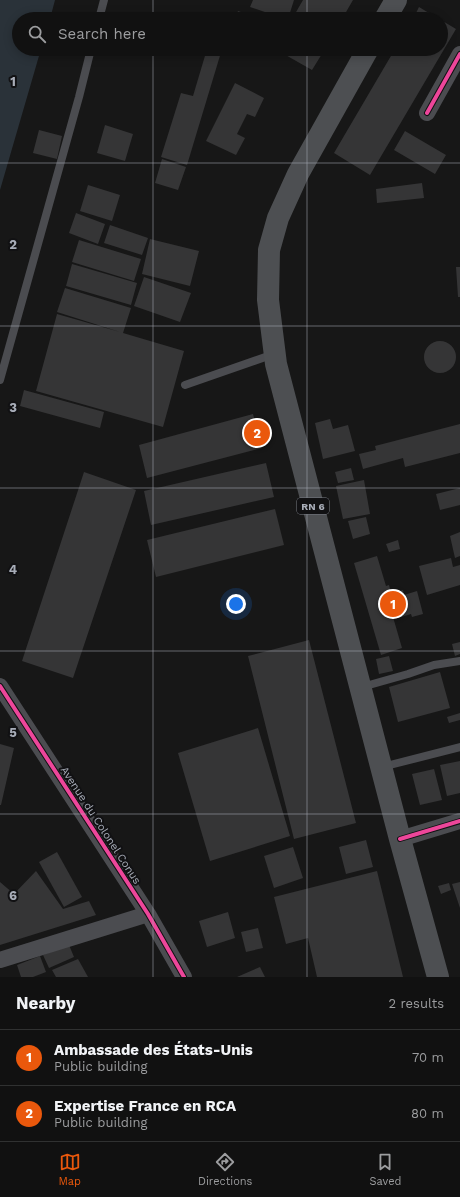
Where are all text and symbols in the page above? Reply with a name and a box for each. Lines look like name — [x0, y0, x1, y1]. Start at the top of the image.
search box — [12, 12, 448, 56]
icon: search — [26, 23, 48, 45]
text: Search here — [58, 25, 146, 43]
text: 1 — [10, 74, 16, 89]
text: 2 — [9, 237, 17, 252]
text: 3 — [9, 400, 17, 415]
pin: 2 — [244, 418, 270, 448]
road number: RN 6 — [297, 498, 329, 514]
text: 4 — [9, 562, 18, 577]
pin: 1 — [380, 589, 406, 619]
your location — [226, 594, 246, 614]
text: 5 — [9, 725, 17, 740]
street label: Avenue du Colonel Conus — [58, 764, 144, 887]
text: 6 — [9, 888, 17, 903]
text: Nearby — [16, 993, 75, 1013]
text: 2 results — [389, 996, 444, 1011]
text: Ambassade des États-Unis — [54, 1041, 253, 1059]
text: 1 — [26, 1050, 32, 1065]
text: 70 m — [412, 1050, 444, 1065]
text: Public building — [54, 1059, 147, 1074]
text: Expertise France en RCA — [54, 1097, 236, 1115]
text: 2 — [25, 1106, 33, 1121]
text: 80 m — [411, 1106, 444, 1121]
text: Public building — [54, 1115, 147, 1130]
tab: Map — [59, 1151, 81, 1188]
tab: Directions — [198, 1151, 252, 1188]
tab: Saved — [369, 1151, 401, 1188]

